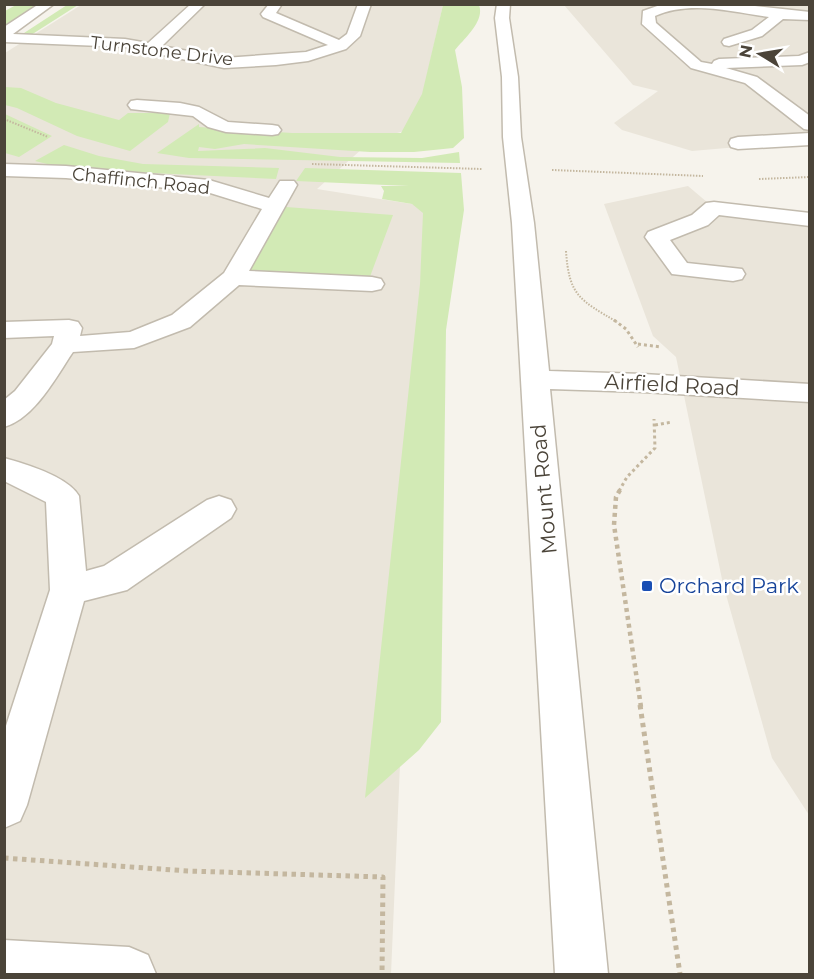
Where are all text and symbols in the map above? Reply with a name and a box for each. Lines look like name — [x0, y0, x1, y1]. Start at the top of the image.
north arrow — [730, 24, 790, 84]
street label: Turnstone Drive — [90, 31, 235, 71]
text: N — [735, 43, 756, 59]
street label: Chaffinch Road — [71, 163, 211, 199]
street label: Airfield Road — [604, 368, 740, 401]
street label: Mount Road — [525, 423, 562, 555]
place label: Orchard Park — [659, 573, 799, 598]
marker: Orchard Park — [640, 579, 654, 593]

